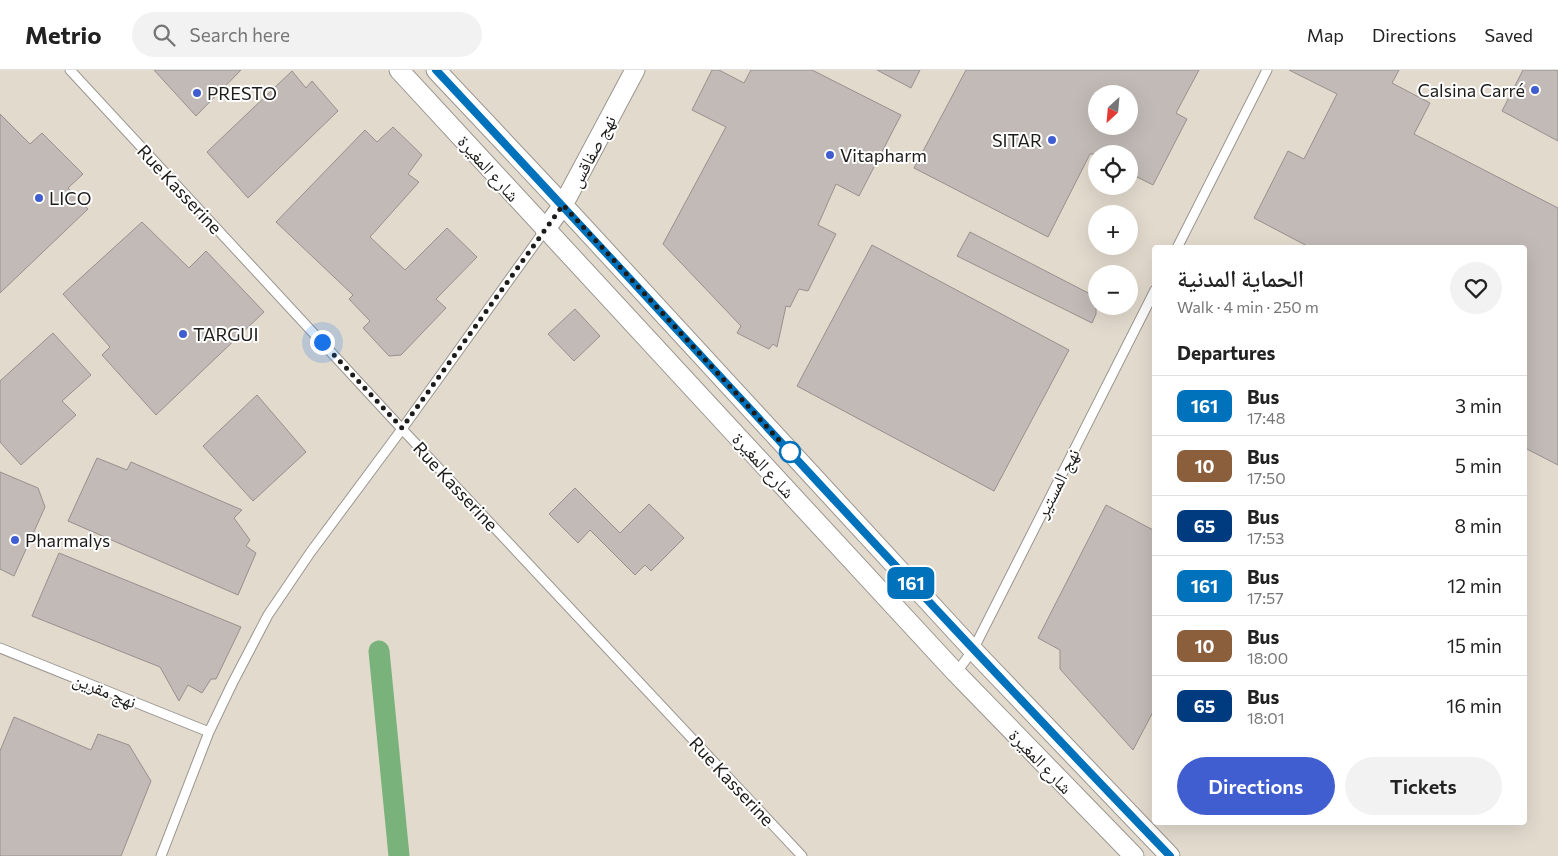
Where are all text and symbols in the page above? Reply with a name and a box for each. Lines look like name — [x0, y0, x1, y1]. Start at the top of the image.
search box — [132, 12, 482, 57]
text: Metrio — [25, 20, 102, 49]
icon: search — [150, 21, 178, 49]
text: Search here — [190, 23, 290, 46]
text: Map — [1307, 24, 1344, 46]
text: Directions — [1372, 24, 1456, 46]
text: Saved — [1484, 24, 1533, 46]
place label: Calsina Carré — [1417, 79, 1525, 101]
place label: PRESTO — [207, 82, 277, 104]
marker: Calsina Carré — [1529, 84, 1541, 96]
north arrow — [1088, 85, 1138, 135]
map controls — [1088, 85, 1138, 315]
marker: PRESTO — [191, 87, 203, 99]
street label: نهج صفاقس — [564, 111, 622, 192]
place label: SITAR — [992, 129, 1042, 151]
street label: شارع المغيرة — [453, 130, 525, 206]
marker: SITAR — [1046, 134, 1058, 146]
street label: Rue Kasserine — [133, 140, 227, 238]
place label: Vitapharm — [840, 144, 927, 166]
button: locate — [1088, 145, 1138, 195]
marker: Vitapharm — [824, 149, 836, 161]
place label: LICO — [49, 187, 91, 209]
marker: LICO — [33, 192, 45, 204]
button: + — [1088, 205, 1138, 255]
button: heart — [1450, 262, 1502, 314]
text: الحماية المدنية — [1177, 263, 1304, 292]
button: − — [1088, 265, 1138, 315]
text: Walk · 4 min · 250 m — [1177, 297, 1319, 316]
place label: TARGUI — [193, 323, 259, 345]
marker: TARGUI — [177, 328, 189, 340]
your location — [310, 330, 335, 355]
text: Departures — [1177, 341, 1275, 364]
text: Bus — [1247, 385, 1279, 408]
text: 3 min — [1455, 394, 1502, 417]
text: 161 — [1191, 395, 1218, 417]
text: 17:48 — [1247, 408, 1285, 427]
street label: شارع المغيرة — [727, 428, 800, 503]
street label: Rue Kasserine — [409, 437, 503, 535]
unlabelled marker — [779, 441, 801, 463]
street label: نهج المستير — [1030, 445, 1086, 523]
text: Bus — [1247, 445, 1279, 468]
text: 5 min — [1455, 454, 1502, 477]
text: 10 — [1194, 455, 1215, 477]
text: 17:50 — [1247, 468, 1286, 487]
text: Bus — [1247, 505, 1279, 528]
text: 8 min — [1454, 514, 1502, 537]
text: 65 — [1194, 515, 1215, 537]
text: 17:53 — [1247, 528, 1284, 547]
place label: Pharmalys — [25, 529, 110, 551]
marker: Pharmalys — [9, 534, 21, 546]
text: Bus — [1247, 565, 1279, 588]
line badge: 161 — [882, 567, 940, 599]
text: 161 — [897, 572, 925, 594]
text: 12 min — [1447, 574, 1502, 597]
text: 161 — [1191, 575, 1218, 597]
text: 17:57 — [1247, 588, 1284, 607]
text: Bus — [1247, 625, 1279, 648]
text: 15 min — [1447, 634, 1502, 657]
text: 10 — [1194, 635, 1215, 657]
text: 18:00 — [1247, 648, 1288, 667]
street label: نهج مقرين — [69, 667, 140, 715]
text: Bus — [1247, 685, 1279, 708]
text: 16 min — [1446, 694, 1502, 717]
text: 65 — [1194, 695, 1215, 717]
text: 18:01 — [1247, 708, 1285, 727]
street label: شارع المغيرة — [1004, 724, 1077, 799]
street label: Rue Kasserine — [685, 732, 779, 830]
button: Directions — [1177, 757, 1335, 815]
button: Tickets — [1345, 757, 1502, 815]

